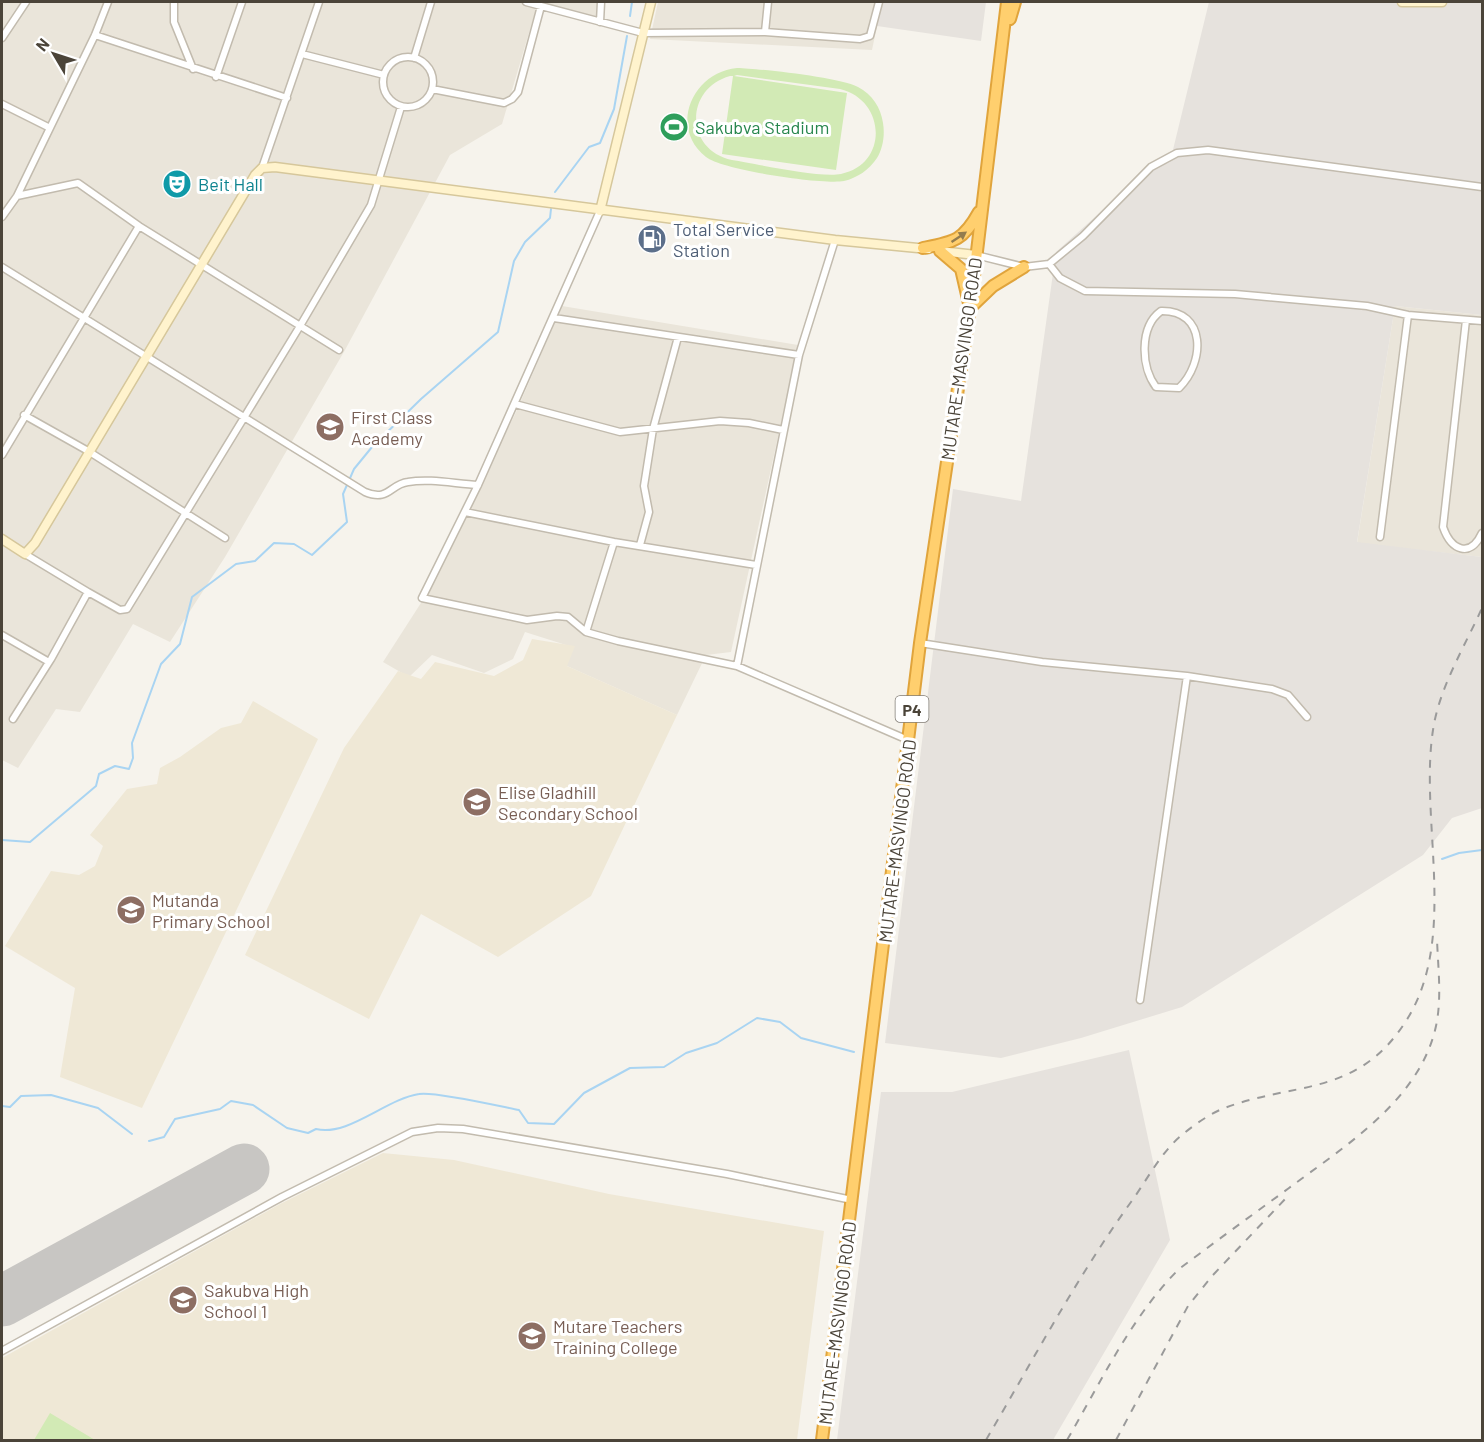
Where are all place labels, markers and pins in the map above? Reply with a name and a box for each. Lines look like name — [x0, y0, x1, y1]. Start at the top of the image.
sports icon: Sakubva Stadium — [658, 111, 690, 143]
place label: Sakubva Stadium — [695, 116, 829, 138]
theatre icon: Beit Hall — [161, 168, 193, 200]
place label: Beit Hall — [198, 173, 263, 195]
place label: Total Service Station — [673, 218, 774, 261]
fuel station icon: Total Service Station — [636, 223, 668, 255]
place label: First Class Academy — [351, 406, 432, 449]
school or university icon: First Class Academy — [314, 411, 346, 443]
place label: Elise Gladhill Secondary School — [498, 781, 638, 824]
school or university icon: Elise Gladhill Secondary School — [461, 786, 493, 818]
place label: Mutanda Primary School — [152, 889, 270, 932]
school or university icon: Mutanda Primary School — [115, 894, 147, 926]
place label: Sakubva High School 1 — [204, 1279, 309, 1322]
school or university icon: Sakubva High School 1 — [167, 1284, 199, 1316]
place label: Mutare Teachers Training College — [553, 1315, 682, 1358]
school or university icon: Mutare Teachers Training College — [516, 1320, 548, 1352]

